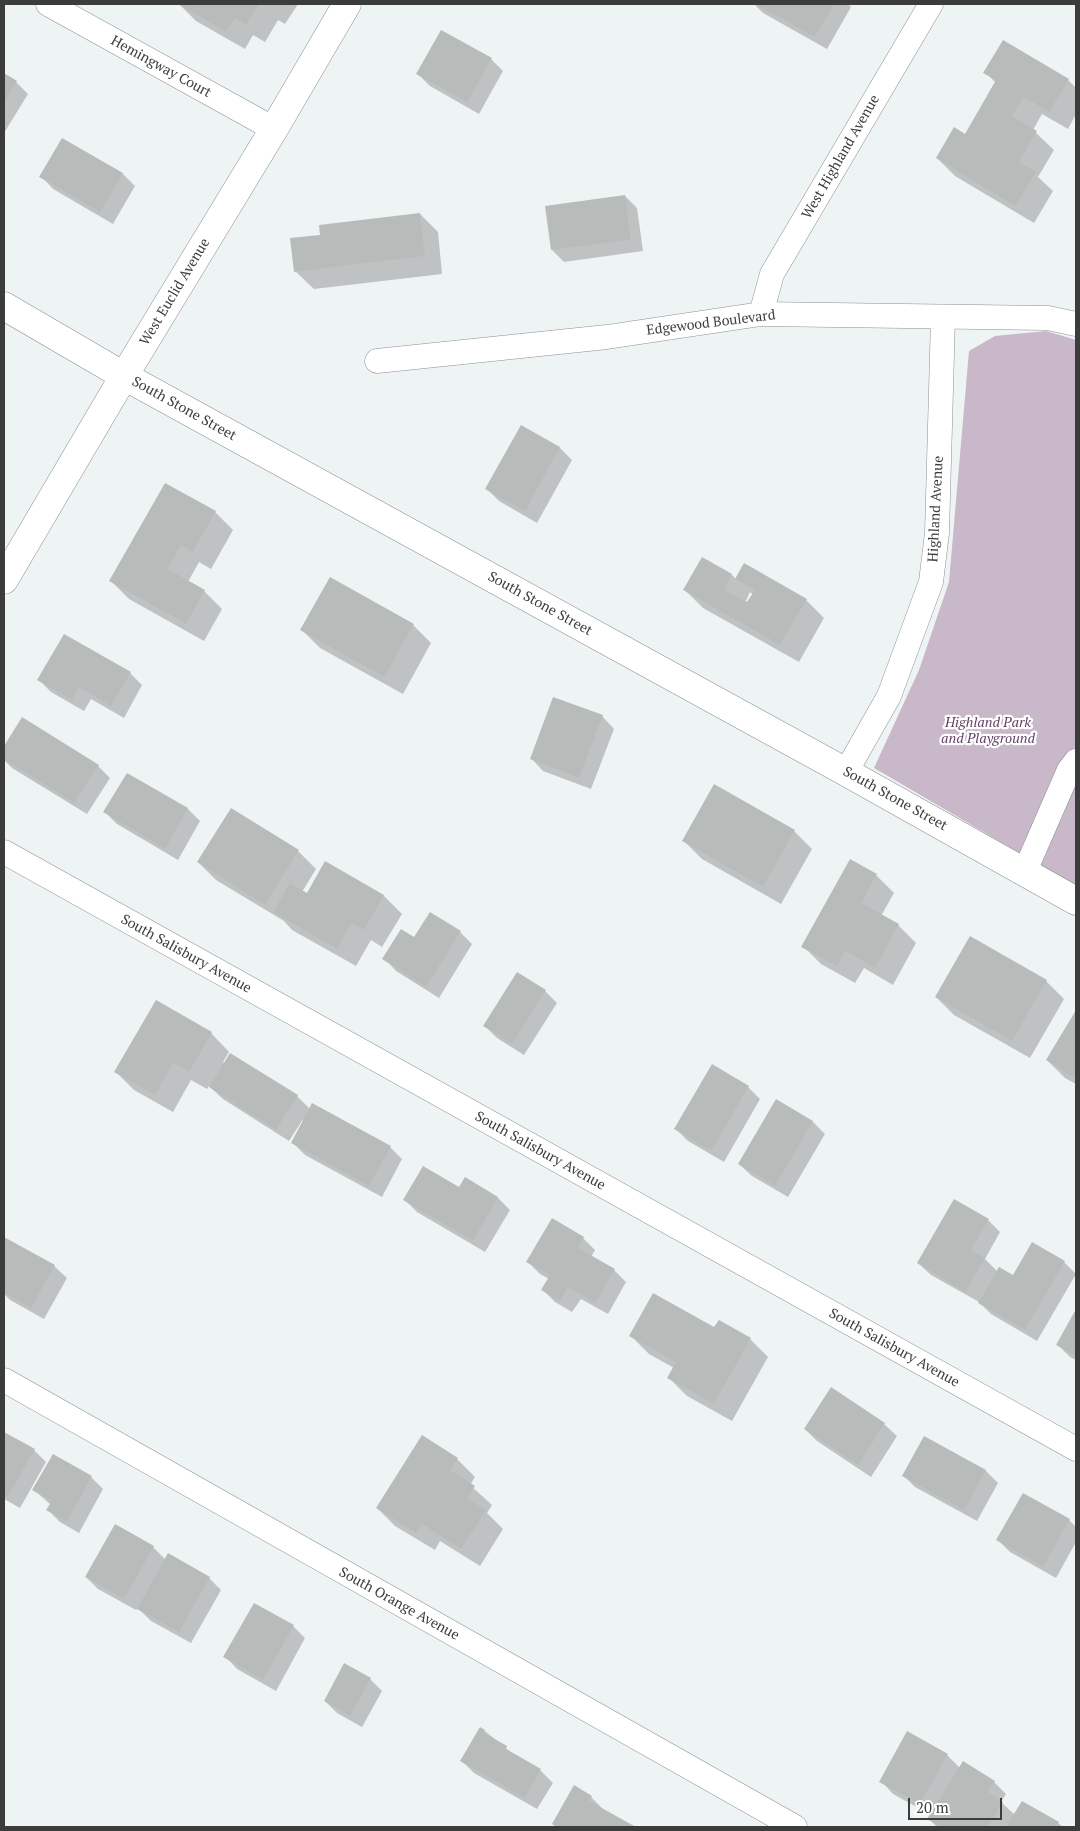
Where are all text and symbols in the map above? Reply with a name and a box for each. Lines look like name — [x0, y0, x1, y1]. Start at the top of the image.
street label: Hemingway Court — [108, 33, 214, 101]
street label: West Highland Avenue — [799, 92, 883, 222]
street label: West Euclid Avenue — [136, 235, 214, 349]
street label: Edgewood Boulevard — [646, 307, 776, 339]
street label: South Stone Street — [129, 373, 239, 445]
street label: Highland Avenue — [925, 455, 947, 563]
street label: South Stone Street — [485, 568, 595, 640]
park label: Highland Park and Playground — [941, 715, 1035, 748]
street label: South Stone Street — [840, 763, 950, 835]
street label: South Salisbury Avenue — [118, 911, 254, 997]
street label: South Salisbury Avenue — [472, 1108, 608, 1194]
street label: South Salisbury Avenue — [826, 1305, 962, 1391]
street label: South Orange Avenue — [336, 1564, 462, 1644]
scale bar — [910, 1788, 1004, 1820]
text: 20 m — [916, 1797, 949, 1817]

